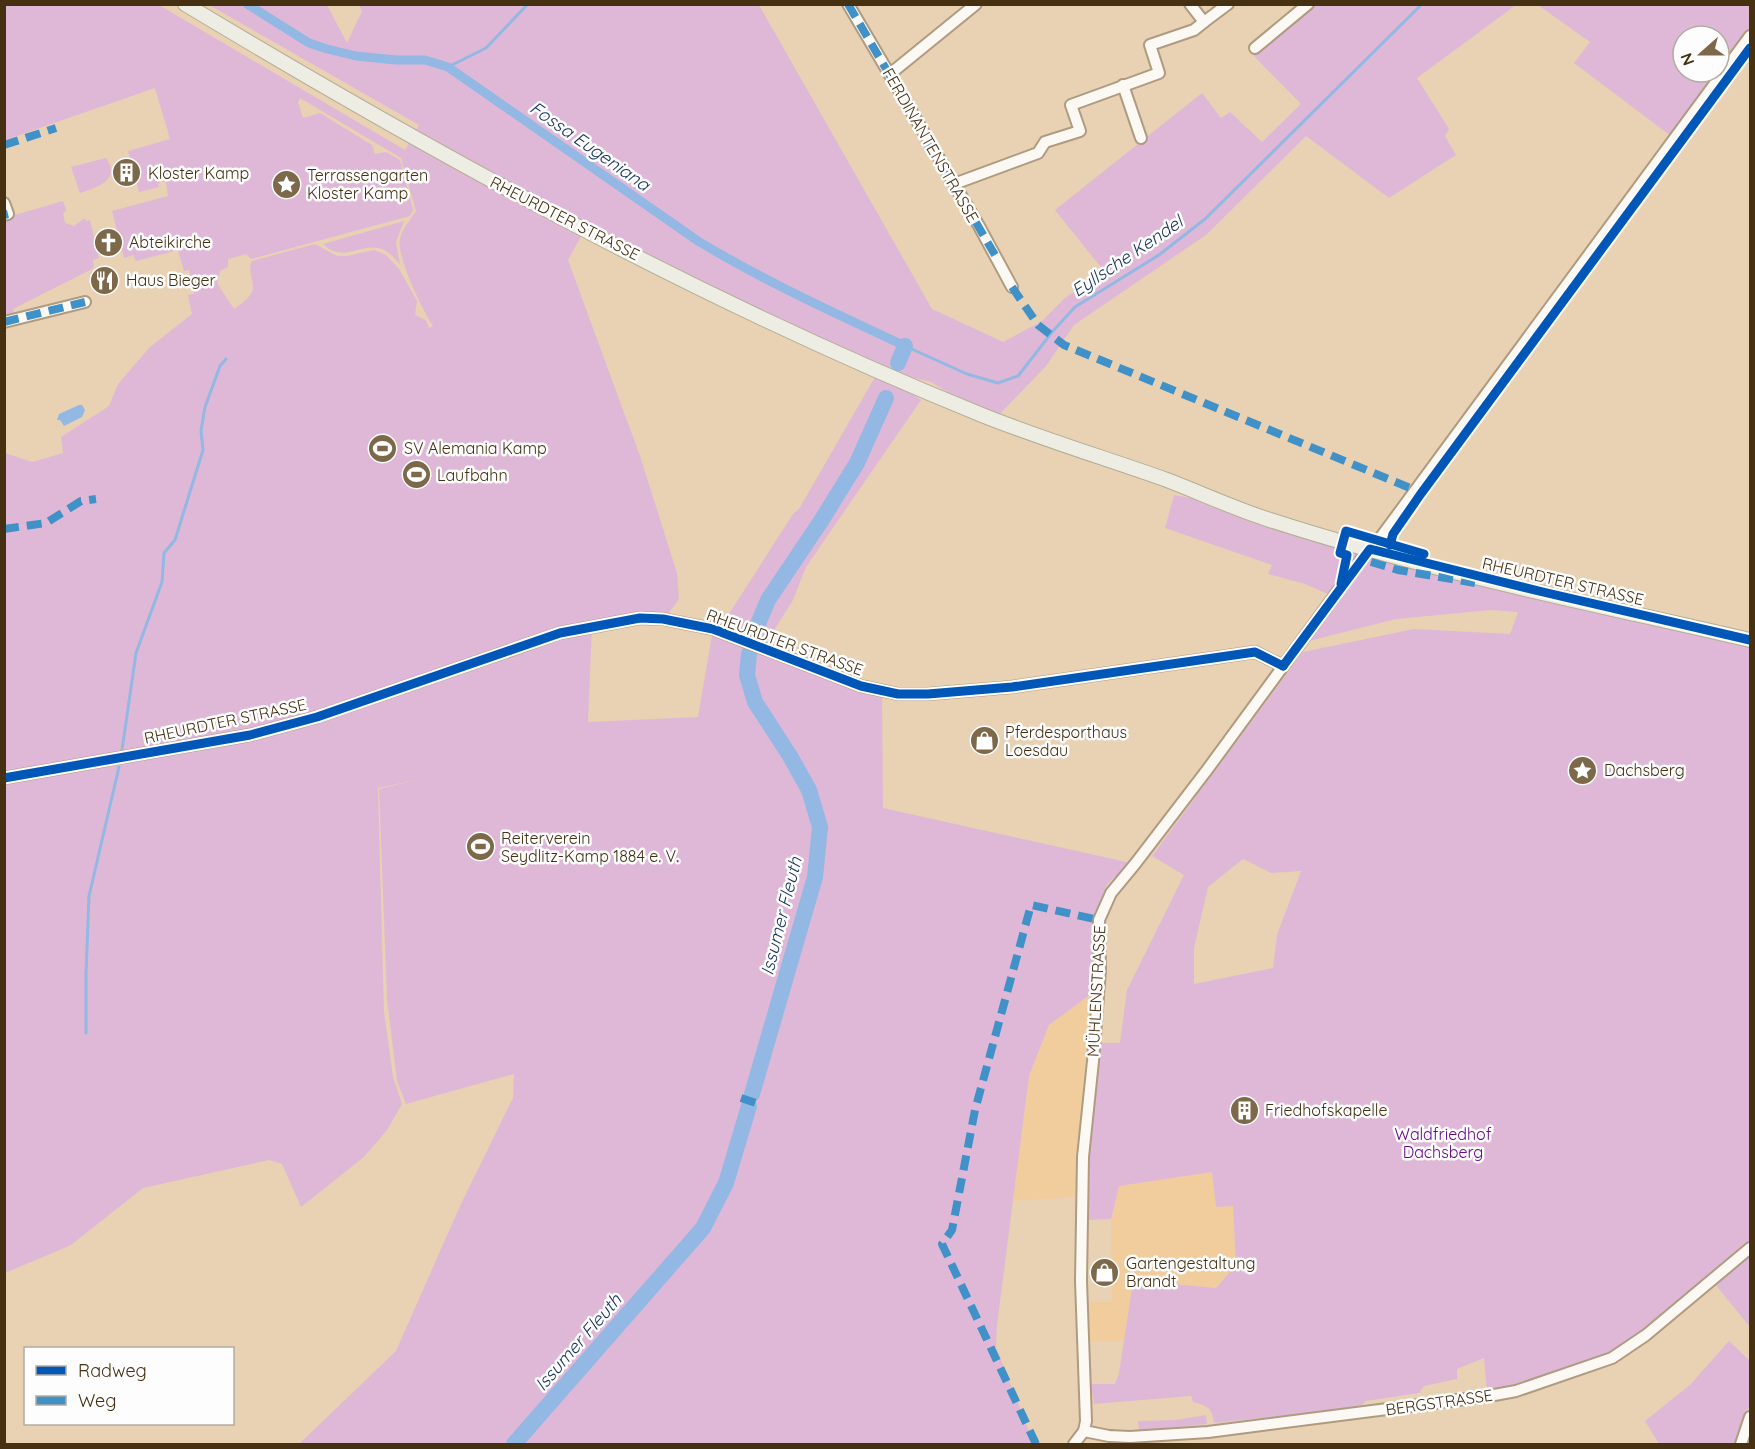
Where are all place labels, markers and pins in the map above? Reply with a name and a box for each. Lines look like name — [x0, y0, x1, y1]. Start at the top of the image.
building icon: Kloster Kamp — [111, 157, 143, 189]
place label: Kloster Kamp — [148, 163, 249, 183]
place label: Terrassengarten Kloster Kamp — [307, 165, 428, 203]
place icon: Terrassengarten Kloster Kamp — [270, 168, 302, 200]
church icon: Abteikirche — [92, 226, 124, 258]
place label: Abteikirche — [129, 232, 211, 252]
restaurant icon: Haus Bieger — [89, 264, 121, 296]
place label: Haus Bieger — [126, 270, 216, 290]
sports icon: SV Alemania Kamp — [367, 432, 399, 464]
place label: SV Alemania Kamp — [404, 438, 547, 458]
sports icon: Laufbahn — [400, 459, 432, 491]
place label: Laufbahn — [437, 465, 508, 485]
place label: Pferdesporthaus Loesdau — [1005, 722, 1127, 760]
shop icon: Pferdesporthaus Loesdau — [968, 725, 1000, 757]
place icon: Dachsberg — [1567, 754, 1599, 786]
place label: Dachsberg — [1604, 760, 1685, 780]
place label: Reiterverein Seydlitz-Kamp 1884 e. V. — [501, 828, 679, 866]
sports icon: Reiterverein Seydlitz-Kamp 1884 e. V. — [464, 831, 496, 863]
building icon: Friedhofskapelle — [1228, 1094, 1260, 1126]
place label: Friedhofskapelle — [1265, 1100, 1387, 1120]
place label: Gartengestaltung Brandt — [1126, 1253, 1256, 1291]
shop icon: Gartengestaltung Brandt — [1089, 1256, 1121, 1288]

